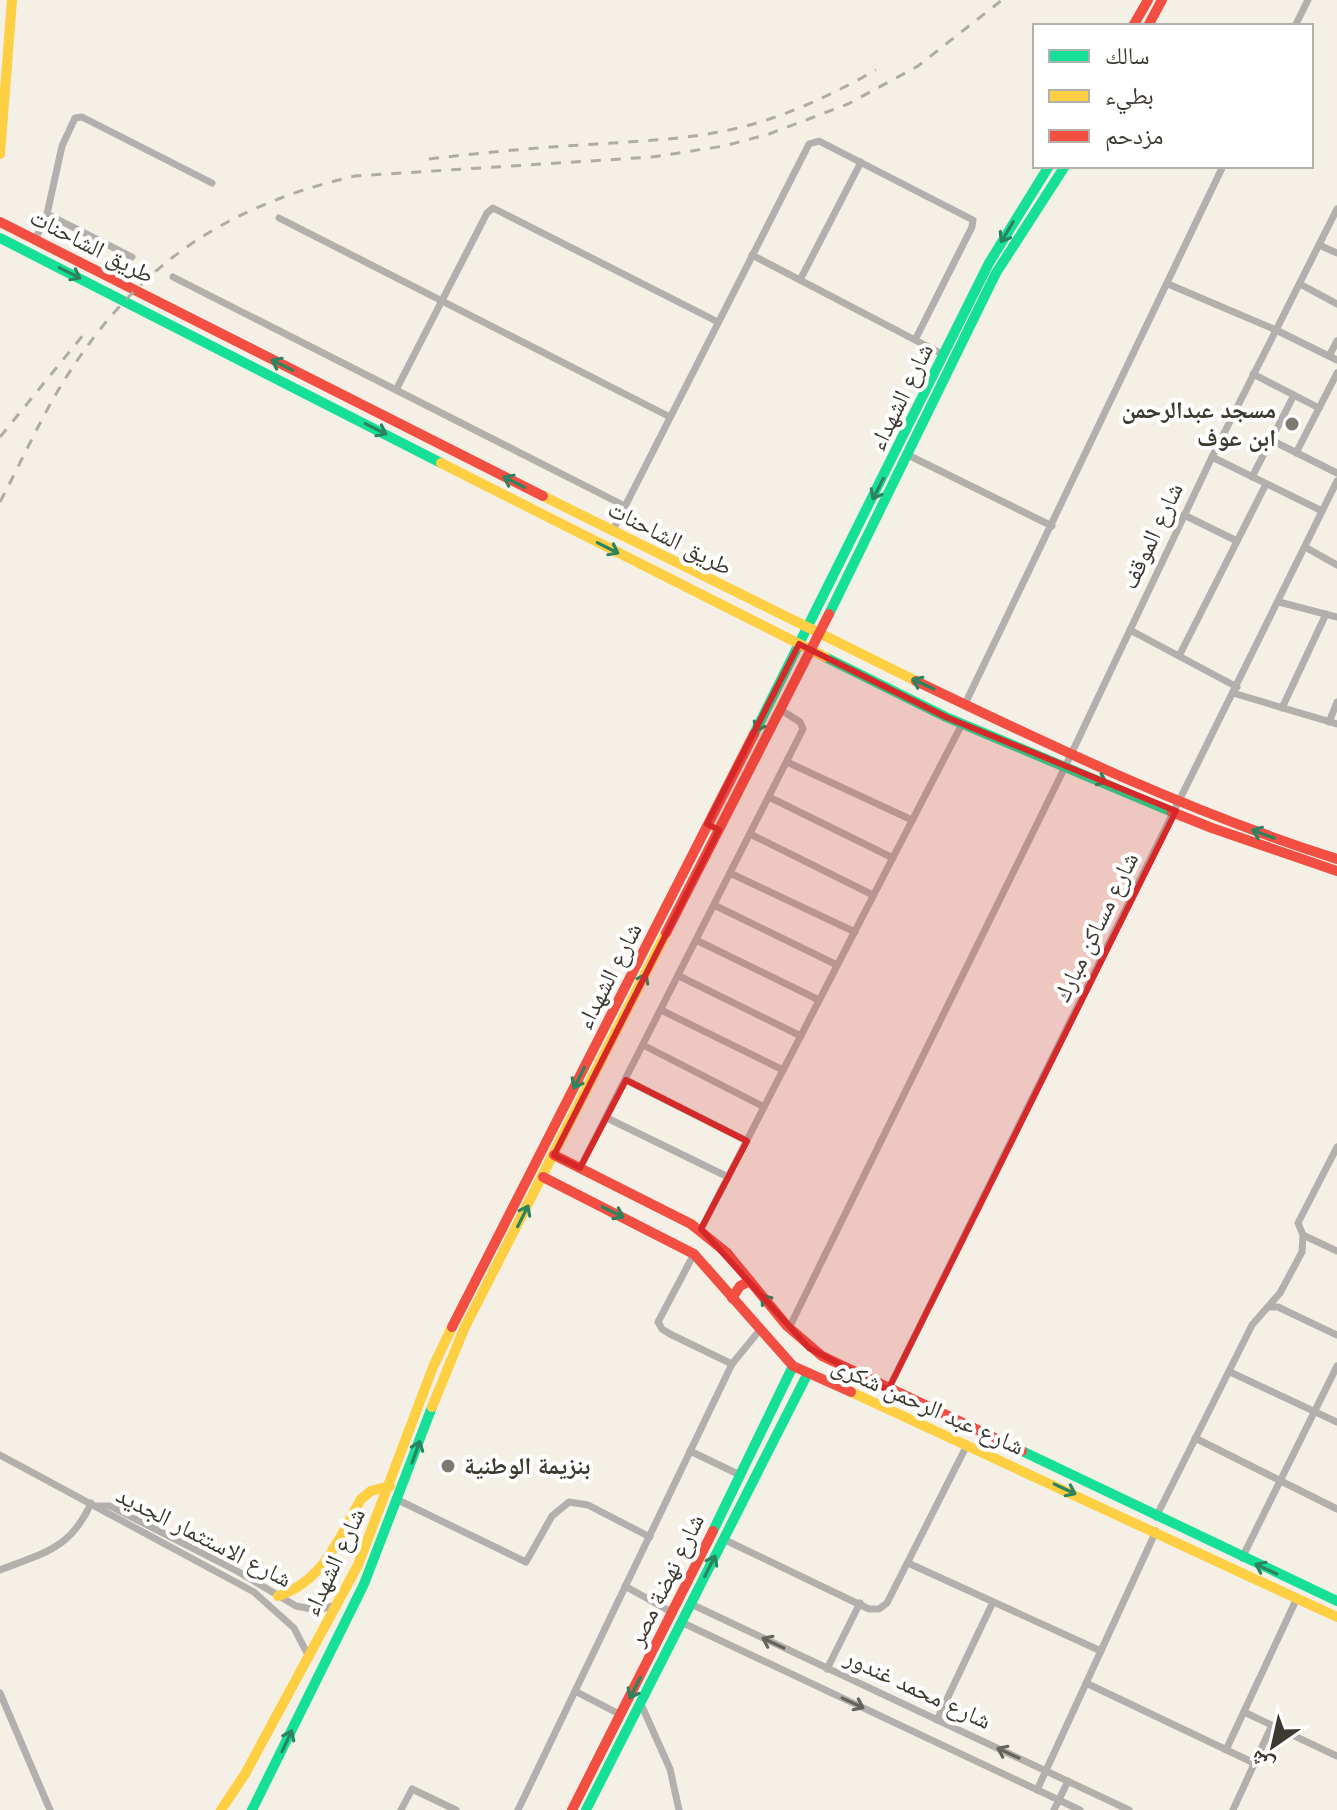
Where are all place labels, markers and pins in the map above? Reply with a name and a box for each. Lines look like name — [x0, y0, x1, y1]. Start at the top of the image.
place label: مسجد عبدالرحمن ابن عوف — [1121, 396, 1276, 452]
marker: مسجد عبدالرحمن ابن عوف — [1283, 415, 1301, 433]
place label: بنزيمة الوطنية — [464, 1452, 590, 1480]
marker: بنزيمة الوطنية — [439, 1457, 457, 1475]

